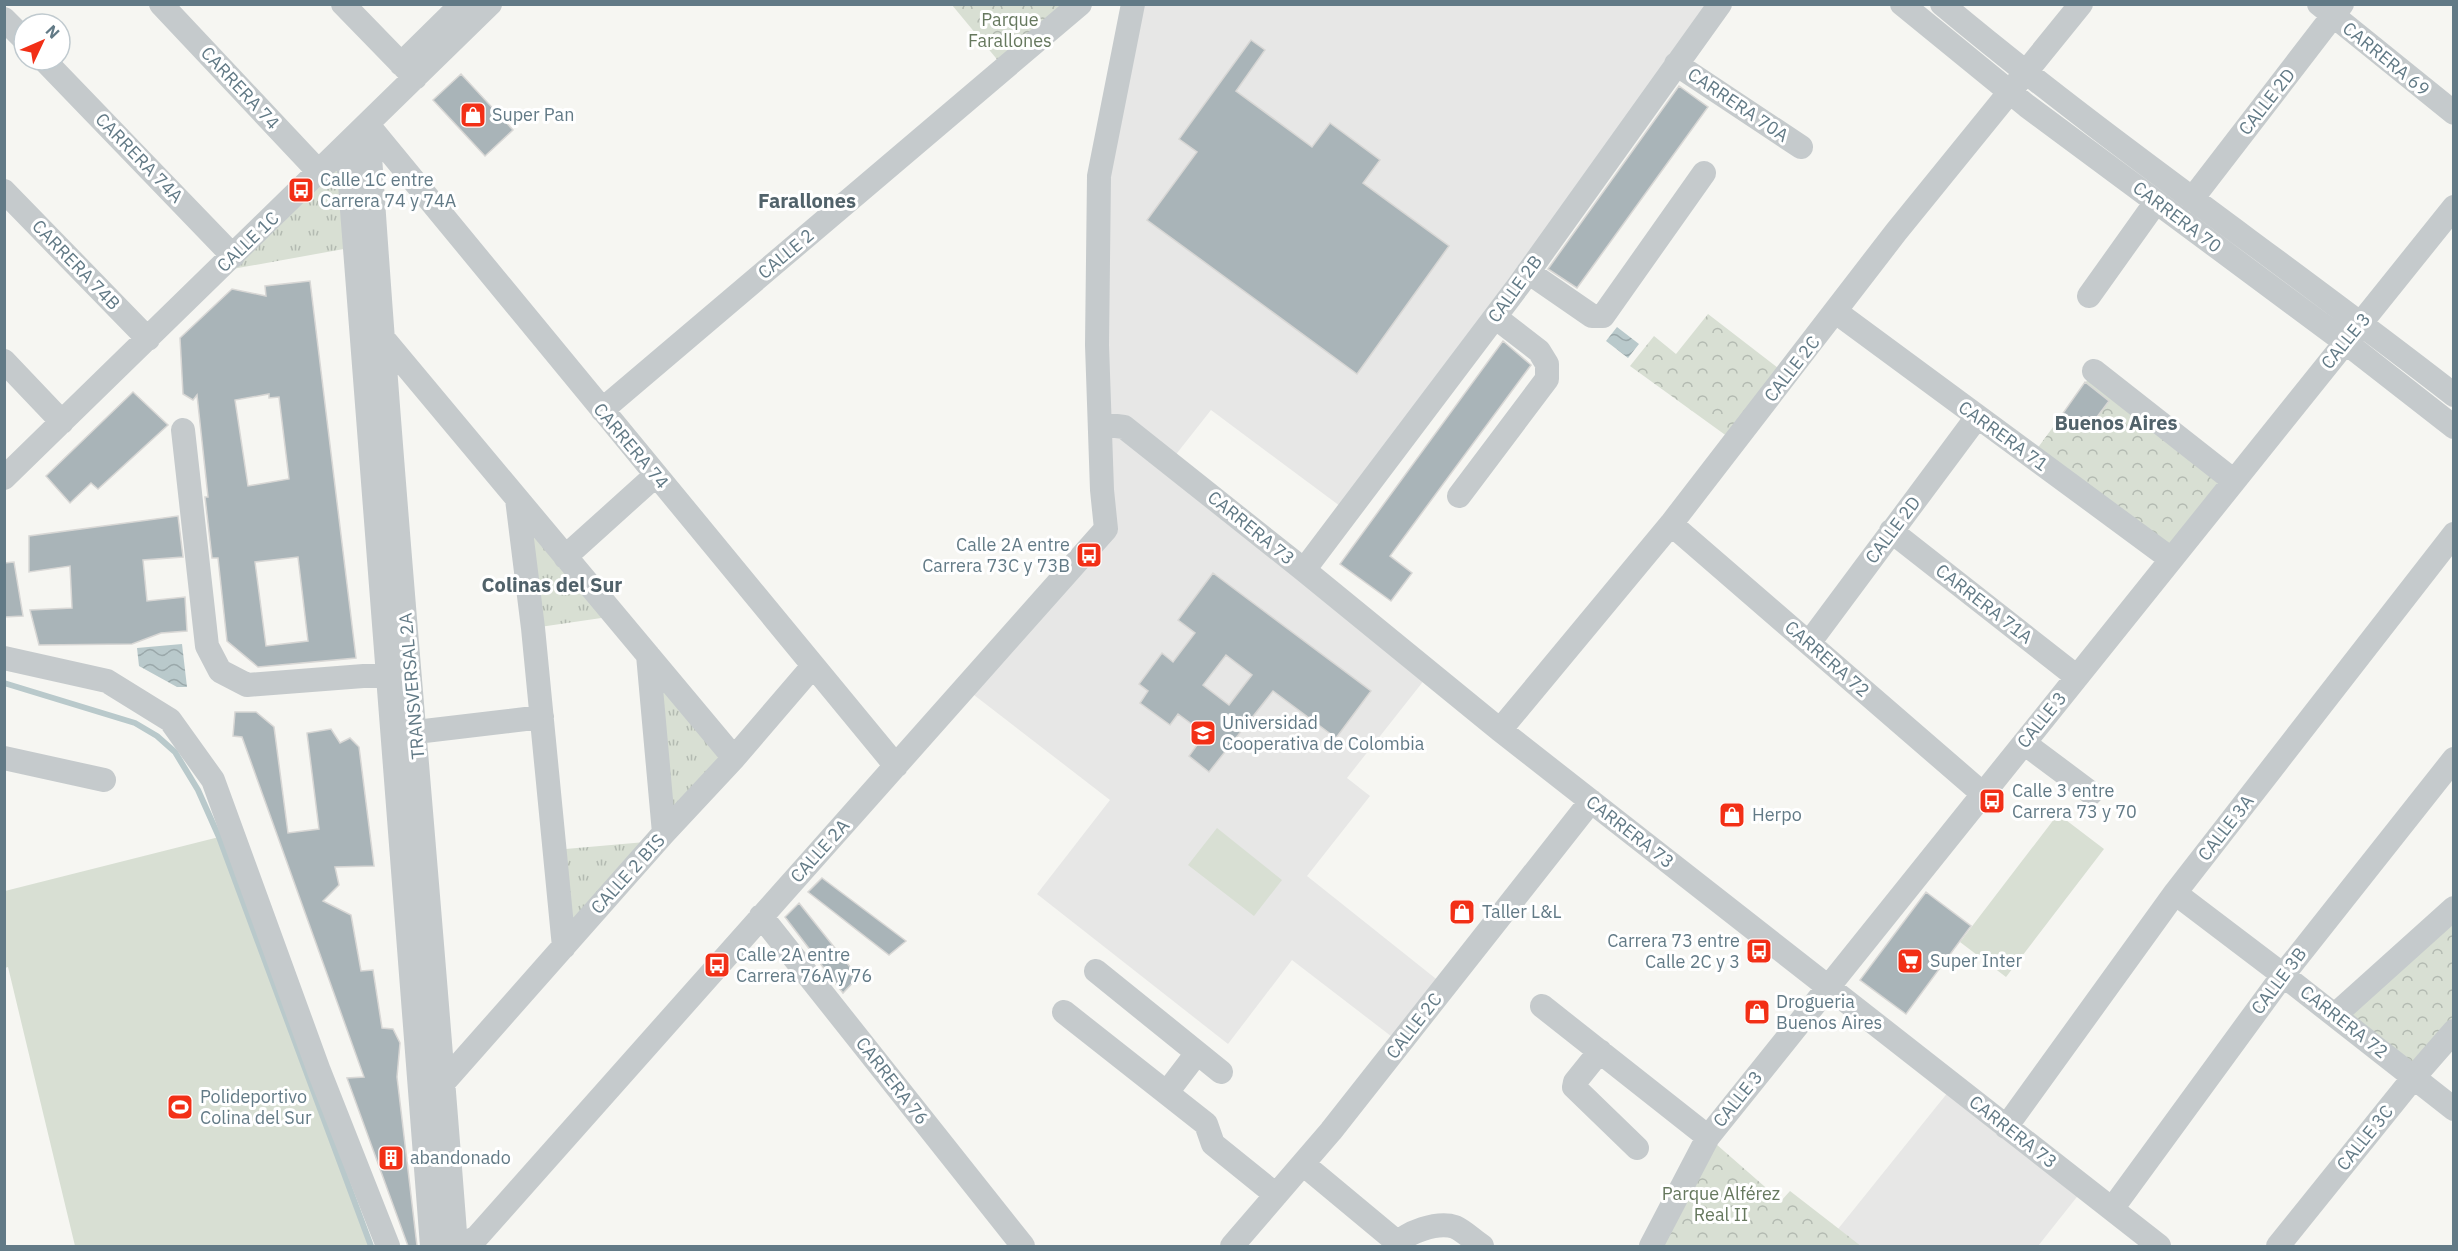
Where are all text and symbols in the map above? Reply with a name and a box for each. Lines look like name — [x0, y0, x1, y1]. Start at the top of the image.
park label: Parque Farallones — [968, 8, 1052, 52]
north arrow — [12, 12, 72, 72]
street label: CARRERA 69 — [2338, 17, 2434, 101]
text: N — [42, 20, 64, 43]
street label: CARRERA 74 — [196, 41, 285, 134]
street label: CARRERA 70A — [1683, 62, 1793, 147]
street label: CALLE 2D — [2233, 64, 2300, 140]
shop icon: Super Pan — [458, 100, 488, 130]
place label: Super Pan — [492, 103, 574, 126]
street label: CARRERA 74A — [91, 108, 188, 208]
place label: Calle 1C entre Carrera 74 y 74A — [320, 168, 457, 212]
bus stop icon: Calle 1C entre Carrera 74 y 74A — [286, 175, 316, 205]
street label: CARRERA 70 — [2128, 176, 2226, 257]
district label: Farallones — [758, 187, 856, 214]
street label: CALLE 1C — [212, 206, 284, 277]
street label: CARRERA 74B — [27, 215, 125, 315]
street label: CALLE 2 — [753, 224, 818, 284]
street label: CALLE 2B — [1482, 250, 1547, 327]
street label: CALLE 3 — [2316, 308, 2375, 374]
street label: CALLE 2C — [1759, 331, 1825, 406]
street label: CARRERA 71 — [1954, 395, 2053, 476]
street label: CARRERA 74 — [589, 398, 674, 494]
district label: Buenos Aires — [2054, 409, 2178, 436]
street label: CARRERA 73 — [1203, 486, 1299, 570]
street label: CALLE 2D — [1860, 491, 1925, 568]
place label: Calle 2A entre Carrera 73C y 73B — [922, 533, 1070, 577]
bus stop icon: Calle 2A entre Carrera 73C y 73B — [1074, 540, 1104, 570]
street label: CARRERA 71A — [1931, 559, 2038, 649]
district label: Colinas del Sur — [482, 571, 622, 598]
street label: TRANSVERSAL 2A — [394, 611, 429, 760]
street label: CARRERA 72 — [1780, 615, 1875, 702]
street label: CALLE 3 — [2012, 687, 2071, 753]
place label: Universidad Cooperativa de Colombia — [1222, 711, 1425, 755]
school or university icon: Universidad Cooperativa de Colombia — [1188, 718, 1218, 748]
place label: Calle 3 entre Carrera 73 y 70 — [2012, 779, 2137, 823]
bus stop icon: Calle 3 entre Carrera 73 y 70 — [1977, 786, 2007, 816]
street label: CARRERA 73 — [1582, 790, 1679, 873]
street label: CALLE 3A — [2193, 790, 2259, 865]
shop icon: Herpo — [1717, 800, 1747, 830]
place label: Herpo — [1752, 803, 1802, 826]
street label: CALLE 2A — [785, 814, 855, 887]
street label: CALLE 2 BIS — [586, 829, 670, 919]
shop icon: Taller L&L — [1447, 897, 1477, 927]
place label: Taller L&L — [1482, 900, 1561, 923]
place label: Carrera 73 entre Calle 2C y 3 — [1607, 929, 1740, 973]
bus stop icon: Carrera 73 entre Calle 2C y 3 — [1744, 936, 1774, 966]
place label: Calle 2A entre Carrera 76A y 76 — [736, 943, 872, 987]
street label: CALLE 3B — [2246, 943, 2311, 1019]
supermarket icon: Super Inter — [1895, 946, 1925, 976]
place label: Super Inter — [1930, 949, 2022, 972]
bus stop icon: Calle 2A entre Carrera 76A y 76 — [702, 950, 732, 980]
street label: CARRERA 72 — [2296, 980, 2393, 1063]
street label: CALLE 2C — [1381, 988, 1447, 1063]
place label: Drogueria Buenos Aires — [1776, 990, 1882, 1034]
shop icon: Drogueria Buenos Aires — [1742, 997, 1772, 1027]
street label: CARRERA 76 — [851, 1032, 934, 1129]
street label: CALLE 3 — [1708, 1066, 1767, 1132]
place label: Polideportivo Colina del Sur — [200, 1085, 312, 1129]
street label: CARRERA 73 — [1965, 1090, 2062, 1173]
sports icon: Polideportivo Colina del Sur — [165, 1092, 195, 1122]
street label: CALLE 3C — [2331, 1100, 2398, 1175]
building icon: abandonado — [376, 1143, 406, 1173]
place label: abandonado — [410, 1146, 511, 1169]
park label: Parque Alférez Real II — [1662, 1182, 1780, 1226]

